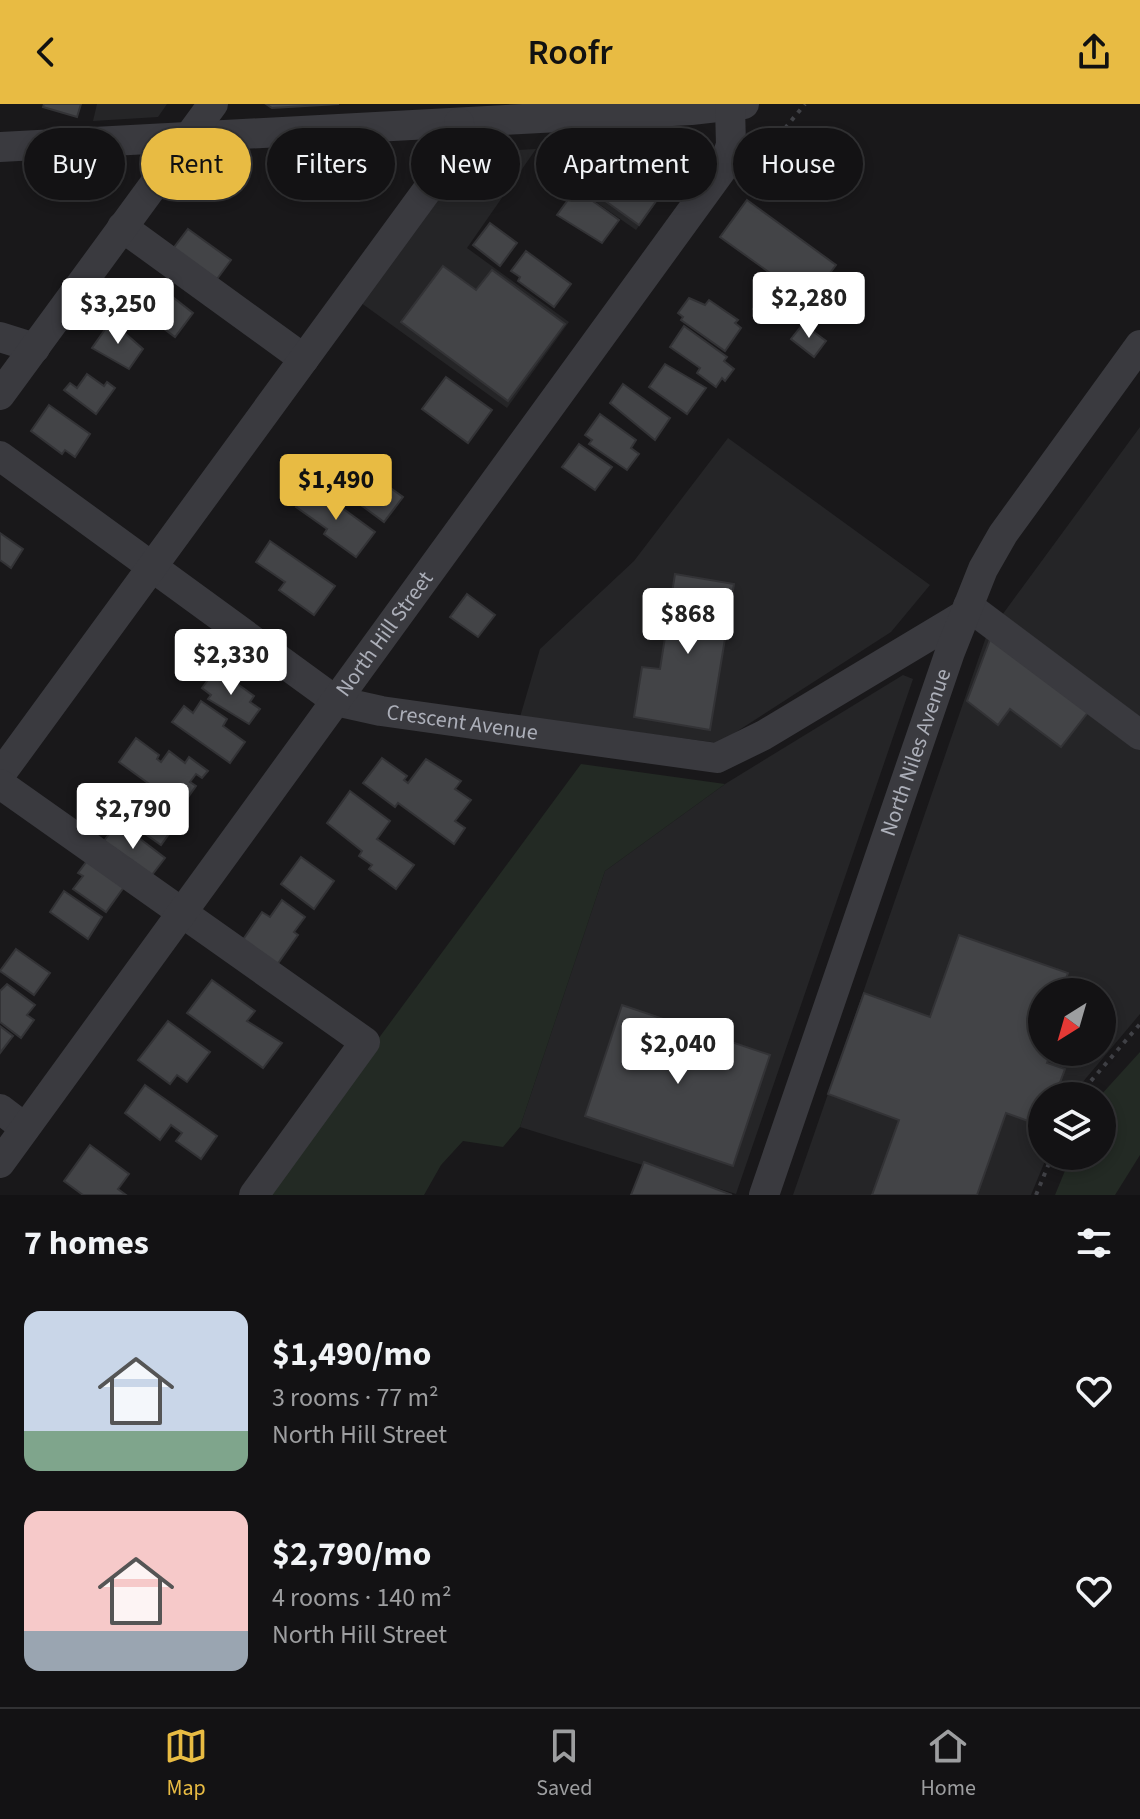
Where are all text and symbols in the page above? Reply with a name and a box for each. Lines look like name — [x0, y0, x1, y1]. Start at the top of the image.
text: Roofr — [527, 27, 613, 78]
icon: back — [24, 30, 68, 74]
icon: share — [1072, 30, 1116, 74]
chip: Buy — [24, 128, 125, 200]
chip: Rent — [141, 128, 251, 200]
chip: Filters — [267, 128, 395, 200]
chip: New — [411, 128, 520, 200]
chip: Apartment — [536, 128, 717, 200]
chip: House — [733, 128, 863, 200]
pin: $2,280 — [744, 272, 874, 340]
pin: $3,250 — [53, 278, 183, 346]
text: $2,280 — [771, 279, 847, 316]
text: $3,250 — [80, 285, 156, 322]
pin: $1,490 — [271, 454, 401, 522]
text: $1,490 — [298, 461, 374, 498]
street label: North Hill Street — [328, 564, 441, 703]
pin: $868 — [641, 588, 735, 656]
text: $868 — [661, 595, 715, 632]
pin: $2,330 — [166, 629, 296, 697]
text: $2,330 — [193, 636, 269, 673]
street label: North Niles Avenue — [872, 664, 959, 840]
street label: Crescent Avenue — [385, 696, 540, 749]
pin: $2,790 — [68, 783, 198, 851]
text: $2,790 — [95, 790, 171, 827]
north arrow — [1028, 978, 1116, 1066]
map controls — [1028, 978, 1116, 1170]
pin: $2,040 — [613, 1018, 743, 1086]
text: $2,040 — [640, 1025, 716, 1062]
button: layers — [1028, 1082, 1116, 1170]
text: 7 homes — [24, 1219, 149, 1268]
icon: filters — [1072, 1221, 1116, 1265]
text: $1,490/mo — [272, 1330, 432, 1379]
icon: home — [88, 1343, 184, 1439]
icon: heart — [1072, 1369, 1116, 1413]
text: 3 rooms · 77 m² — [272, 1379, 439, 1416]
text: North Hill Street — [272, 1416, 447, 1453]
text: $2,790/mo — [272, 1530, 432, 1579]
icon: home — [88, 1543, 184, 1639]
icon: heart — [1072, 1569, 1116, 1613]
text: 4 rooms · 140 m² — [272, 1579, 451, 1616]
text: North Hill Street — [272, 1616, 447, 1653]
tab: Map — [164, 1724, 208, 1804]
tab: Saved — [536, 1724, 592, 1804]
tab: Home — [921, 1724, 976, 1804]

